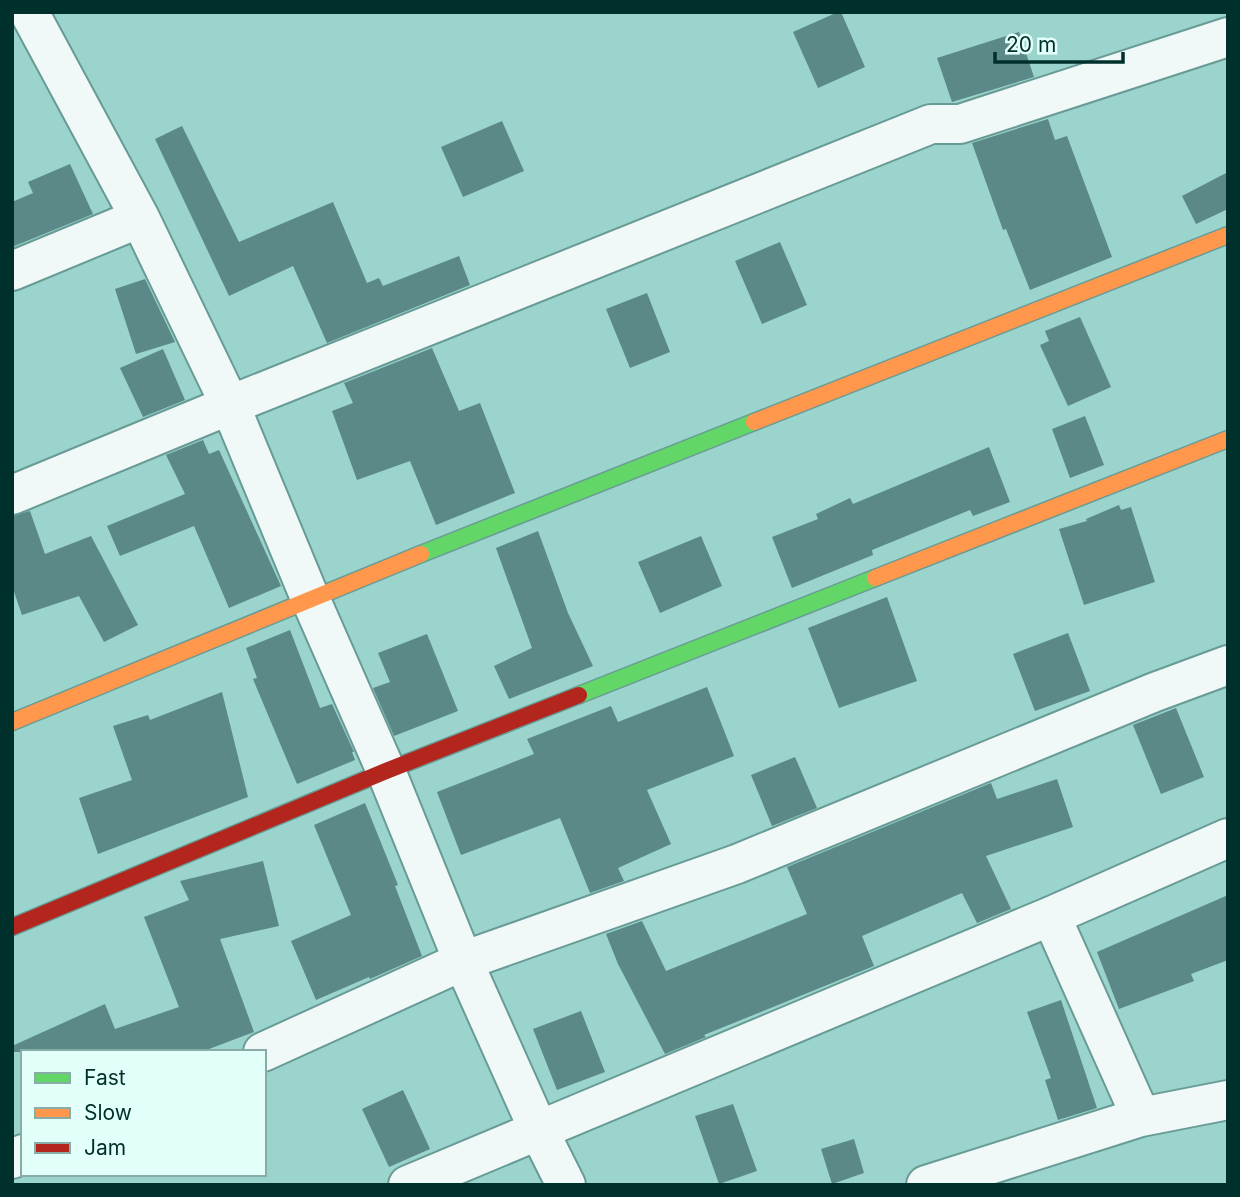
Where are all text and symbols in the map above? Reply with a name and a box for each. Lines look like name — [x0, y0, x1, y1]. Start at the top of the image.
scale bar — [995, 21, 1123, 65]
text: 20 m — [1006, 32, 1056, 57]
legend — [21, 1050, 266, 1176]
text: Fast — [84, 1065, 126, 1090]
text: Slow — [84, 1100, 132, 1125]
text: Jam — [84, 1135, 126, 1160]

